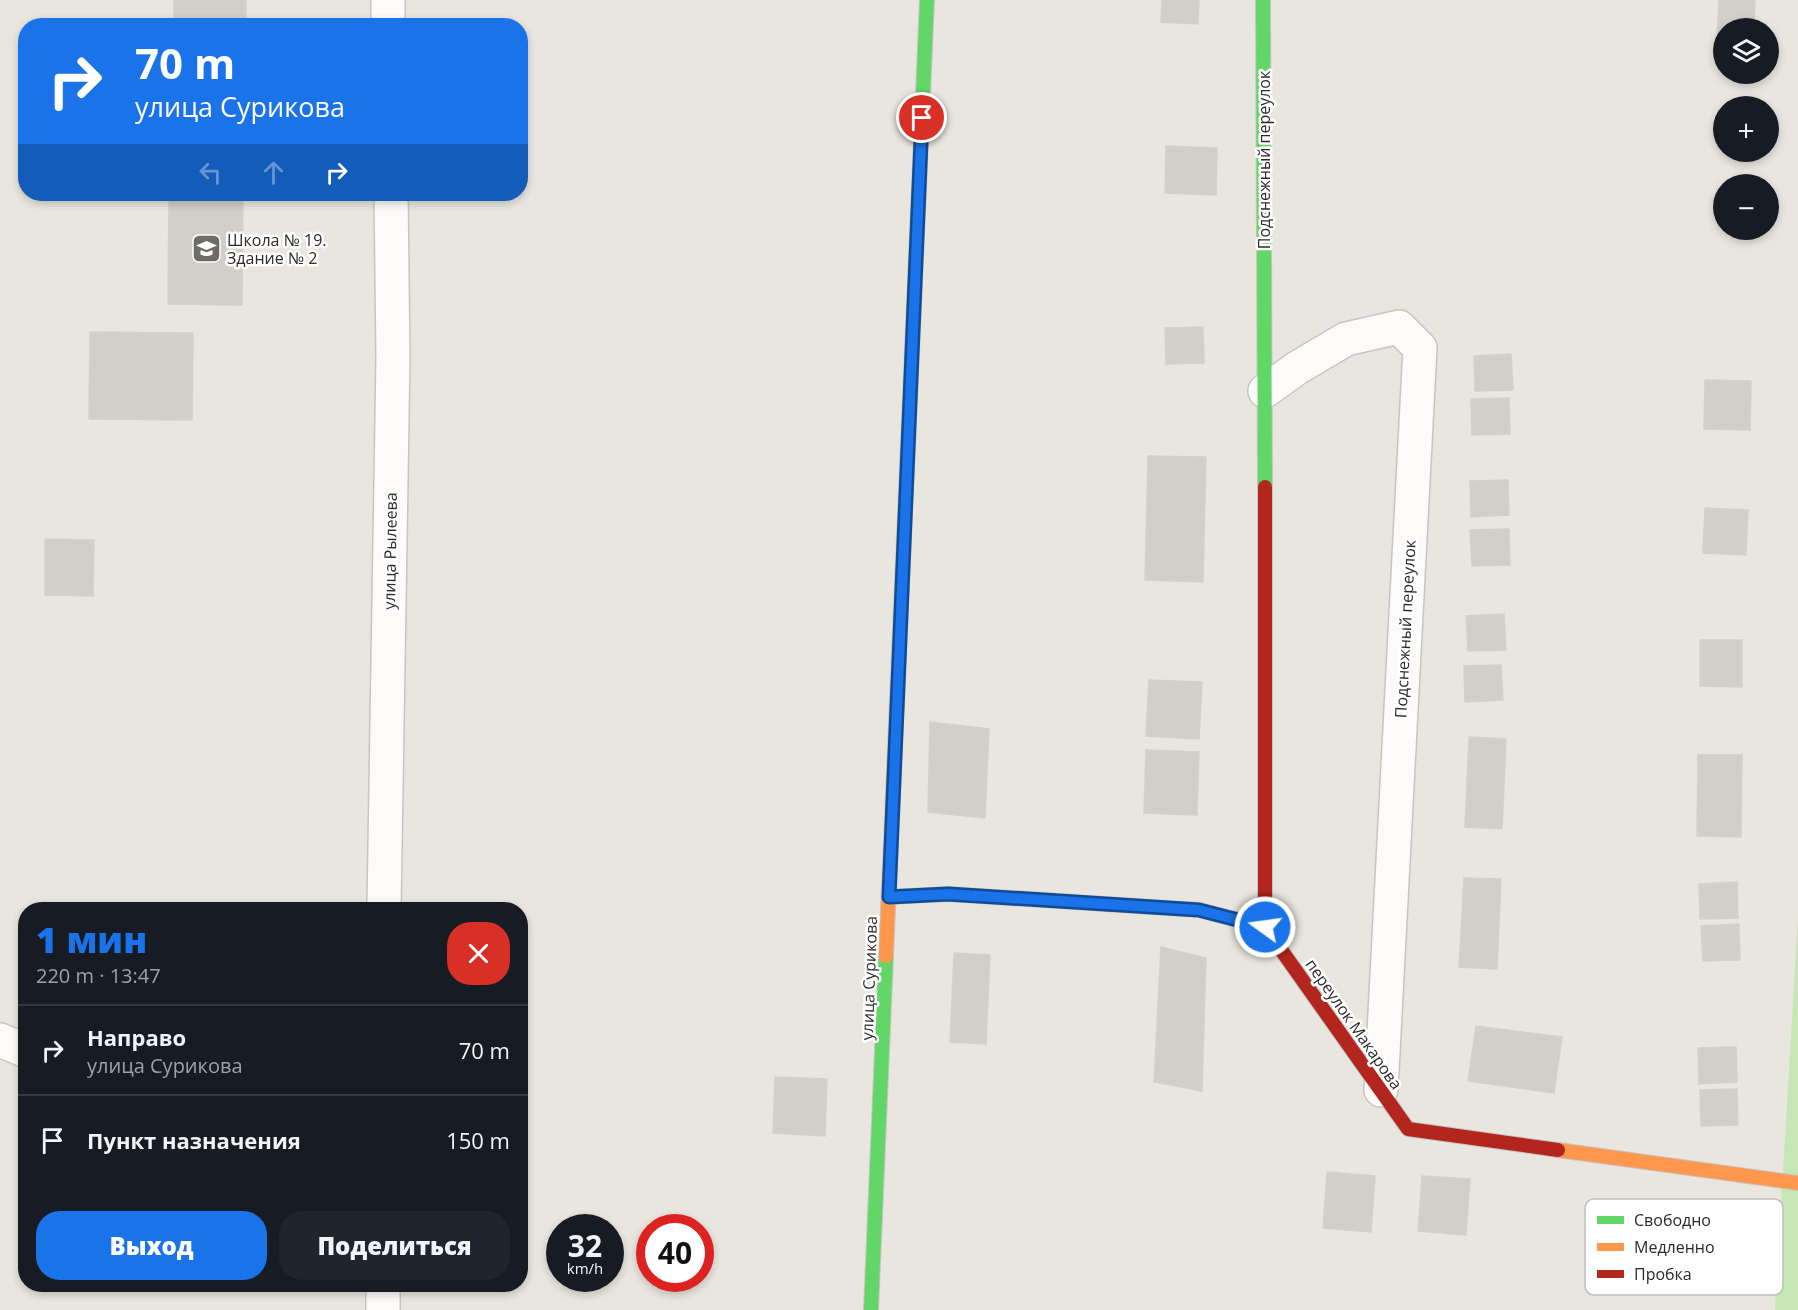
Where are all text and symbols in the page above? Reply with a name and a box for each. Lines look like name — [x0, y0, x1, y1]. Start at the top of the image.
map controls — [1713, 18, 1779, 240]
button: layers — [1713, 18, 1779, 84]
text: 70 m — [135, 34, 235, 91]
icon: right — [36, 42, 114, 120]
street label: Подснежный переулок — [1253, 70, 1275, 249]
text: улица Сурикова — [135, 88, 345, 125]
pin — [896, 92, 947, 143]
button: + — [1713, 96, 1779, 162]
icon: arrive — [905, 101, 938, 134]
icon: left — [194, 156, 227, 189]
icon: ahead — [257, 156, 290, 189]
icon: right — [320, 156, 353, 189]
button: − — [1713, 174, 1779, 240]
place label: Школа № 19. Здание № 2 — [227, 229, 327, 269]
school or university icon: Школа № 19. Здание № 2 — [190, 233, 222, 265]
street label: улица Рылеева — [378, 492, 402, 610]
street label: Подснежный переулок — [1389, 539, 1421, 719]
position arrow — [1233, 895, 1297, 959]
text: 1 мин — [36, 915, 147, 964]
street label: улица Сурикова — [856, 915, 882, 1041]
button: close — [447, 922, 510, 985]
street label: переулок Макарова — [1301, 954, 1407, 1094]
text: 220 m · 13:47 — [36, 962, 161, 989]
text: Направо — [87, 1022, 186, 1052]
icon: right — [36, 1034, 69, 1067]
text: 70 m — [459, 1035, 510, 1065]
text: улица Сурикова — [87, 1052, 243, 1079]
icon: arrive — [36, 1124, 69, 1157]
text: Пункт назначения — [87, 1125, 301, 1155]
text: 150 m — [446, 1125, 510, 1155]
legend — [1585, 1199, 1783, 1295]
text: Свободно — [1634, 1209, 1711, 1231]
button: Выход — [36, 1211, 267, 1280]
button: Поделиться — [279, 1211, 510, 1280]
speed limit sign: 40 — [636, 1214, 714, 1292]
text: 32 — [568, 1225, 602, 1266]
text: Медленно — [1634, 1236, 1715, 1258]
text: km/h — [567, 1258, 603, 1278]
text: Пробка — [1634, 1263, 1692, 1285]

